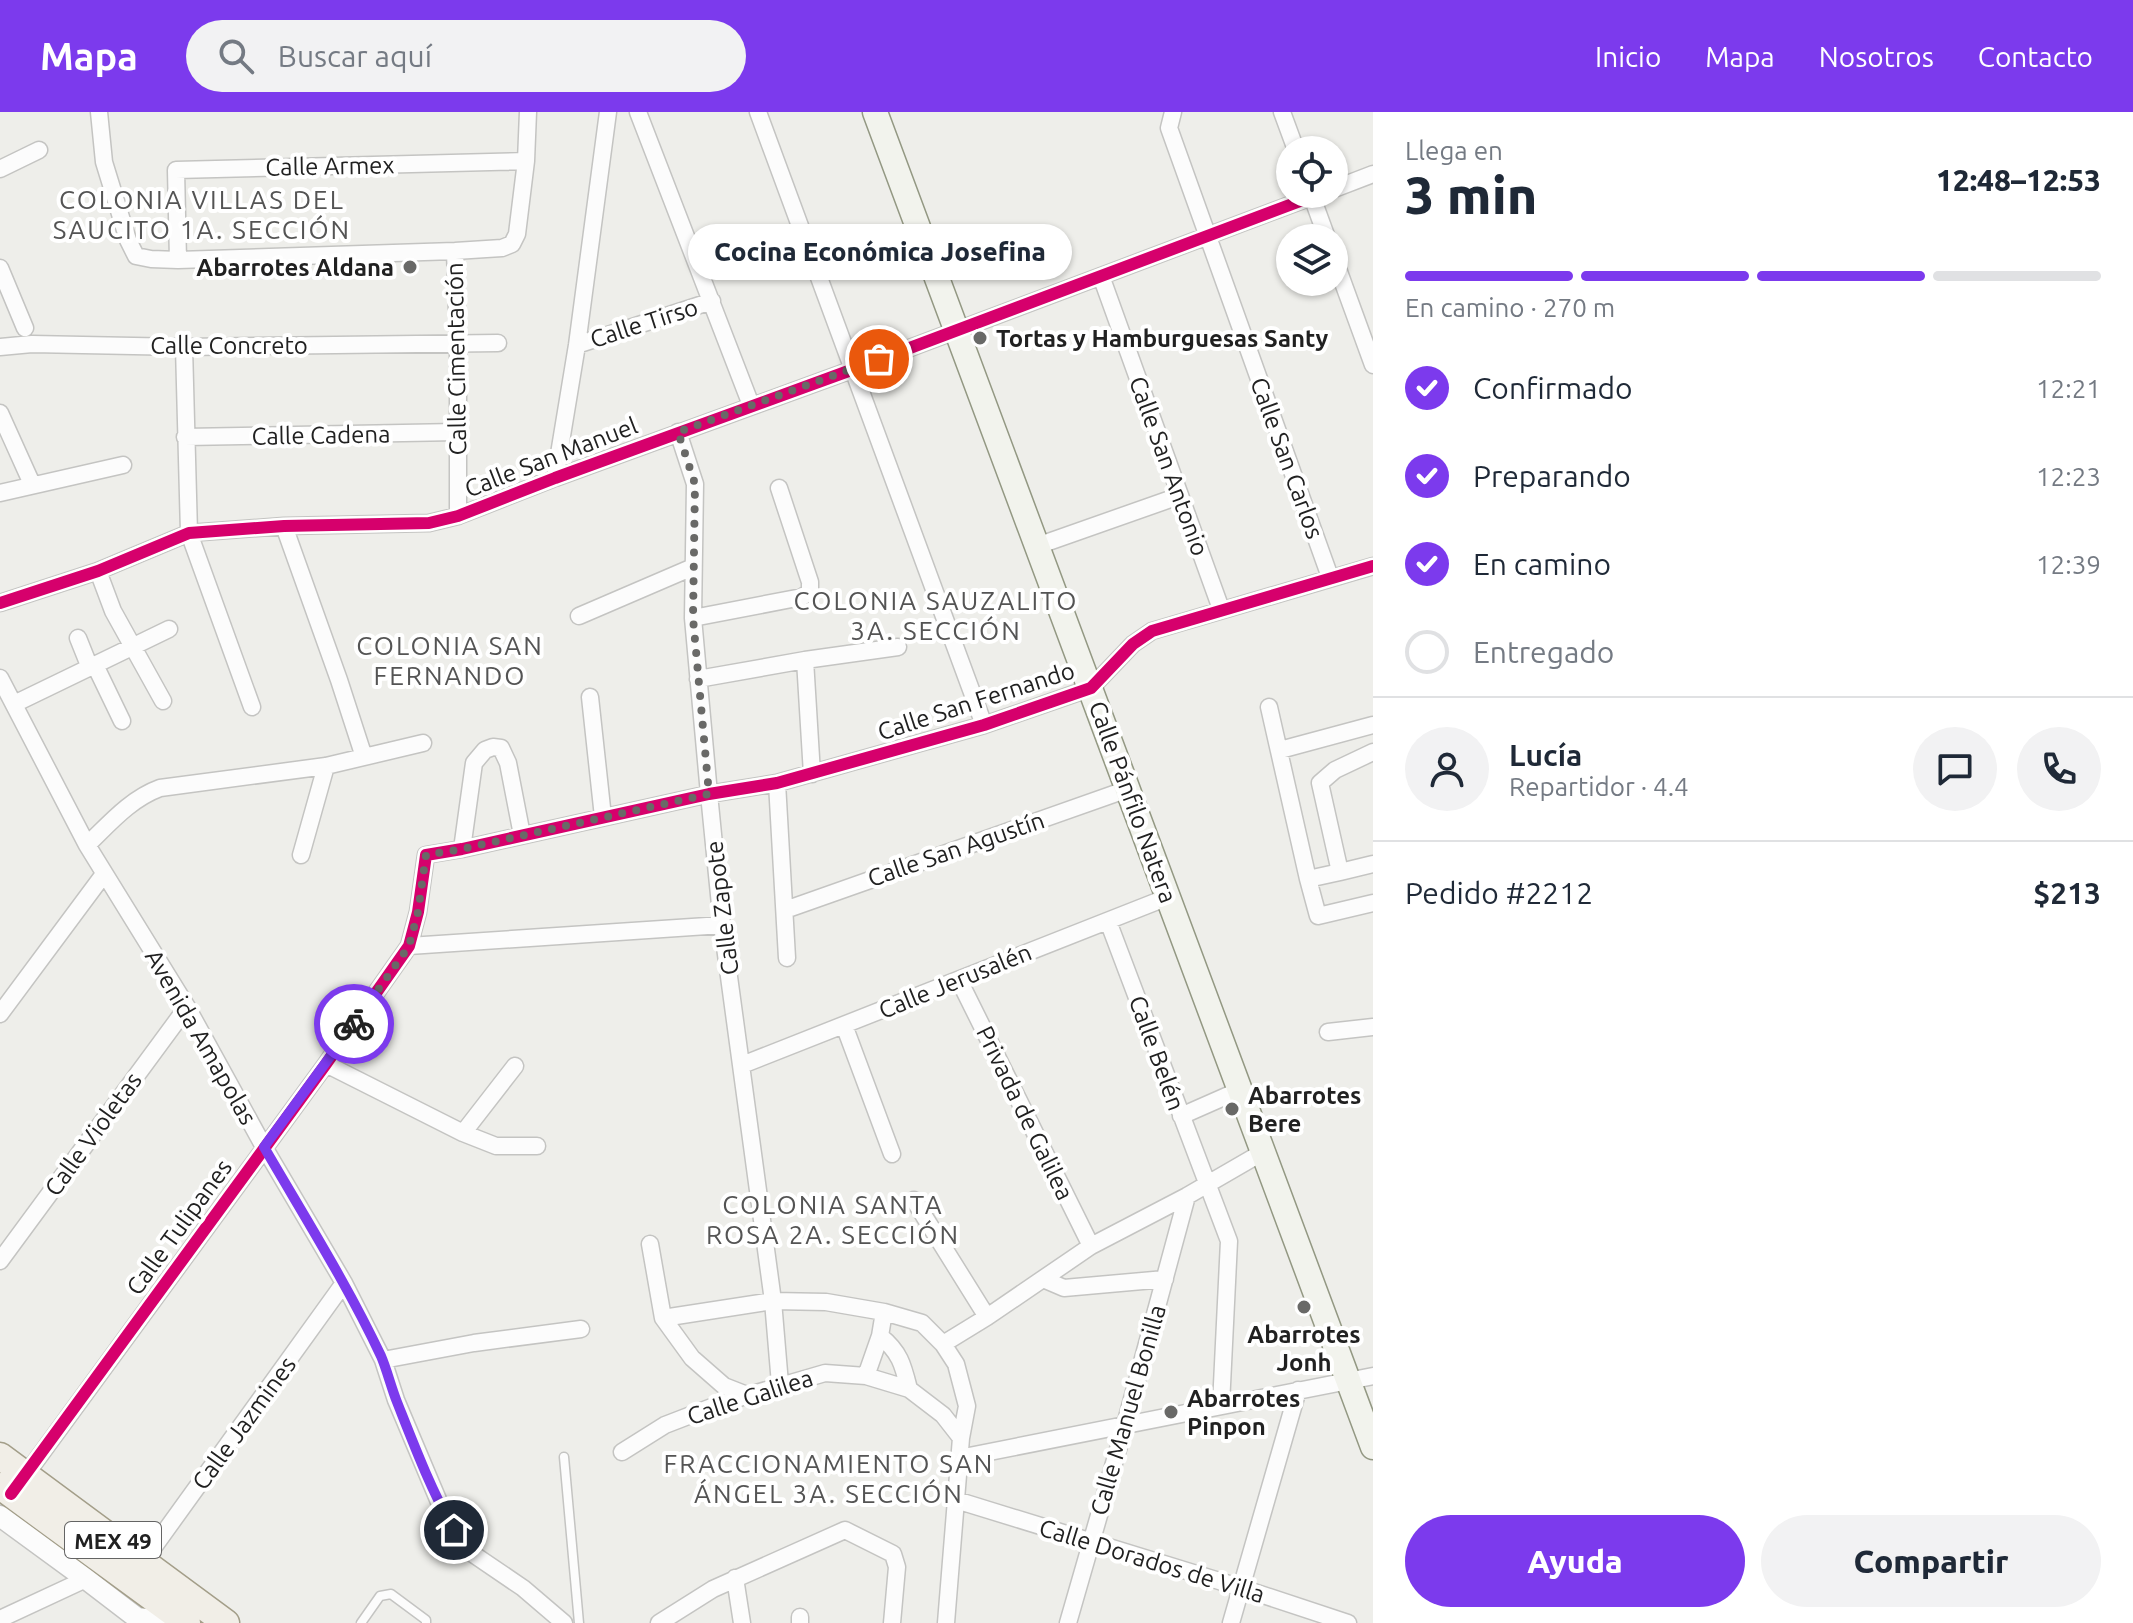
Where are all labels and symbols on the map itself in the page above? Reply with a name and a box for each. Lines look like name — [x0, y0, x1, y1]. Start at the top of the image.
street label: Calle Armex — [265, 151, 395, 181]
district label: COLONIA VILLAS DEL SAUCITO 1A. SECCIÓN — [53, 185, 351, 244]
callout: Cocina Económica Josefina — [687, 223, 1071, 279]
place label: Abarrotes Aldana — [196, 254, 394, 281]
marker: Abarrotes Aldana — [401, 258, 419, 276]
street label: Calle Cimentación — [441, 262, 471, 456]
street label: Calle Tirso — [587, 293, 701, 353]
pin — [845, 325, 913, 393]
place label: Tortas y Hamburguesas Santy — [996, 325, 1329, 352]
marker: Tortas y Hamburguesas Santy — [971, 329, 989, 347]
street label: Calle Concreto — [150, 332, 308, 359]
street label: Calle San Antonio — [1124, 373, 1214, 559]
street label: Calle San Carlos — [1245, 374, 1329, 542]
street label: Calle San Manuel — [461, 412, 641, 502]
street label: Calle Cadena — [251, 420, 391, 450]
district label: COLONIA SAUZALITO 3A. SECCIÓN — [794, 586, 1078, 645]
district label: COLONIA SAN FERNANDO — [356, 631, 544, 690]
street label: Calle San Fernando — [874, 656, 1078, 746]
street label: Calle Pánfilo Natera — [1084, 697, 1182, 907]
street label: Calle San Agustín — [864, 806, 1048, 892]
street label: Calle Zapote — [700, 839, 744, 977]
street label: Calle Jerusalén — [875, 938, 1035, 1024]
street label: Avenida Amapolas — [140, 945, 262, 1129]
courier — [314, 984, 394, 1064]
street label: Calle Belén — [1124, 992, 1190, 1114]
street label: Privada de Galilea — [971, 1022, 1079, 1204]
street label: Calle Violetas — [39, 1067, 147, 1201]
place label: Abarrotes Bere — [1248, 1082, 1361, 1137]
marker: Abarrotes Bere — [1223, 1100, 1241, 1118]
street label: Calle Tulipanes — [121, 1154, 237, 1300]
district label: COLONIA SANTA ROSA 2A. SECCIÓN — [706, 1190, 960, 1249]
marker: Abarrotes Jonh — [1295, 1298, 1313, 1316]
street label: Calle Manuel Bonilla — [1085, 1302, 1171, 1518]
place label: Abarrotes Jonh — [1247, 1321, 1361, 1376]
street label: Calle Jazmines — [187, 1351, 301, 1495]
street label: Calle Galilea — [684, 1364, 816, 1430]
place label: Abarrotes Pinpon — [1187, 1385, 1300, 1440]
marker: Abarrotes Pinpon — [1162, 1403, 1180, 1421]
district label: FRACCIONAMIENTO SAN ÁNGEL 3A. SECCIÓN — [664, 1449, 994, 1508]
pin — [420, 1496, 488, 1564]
street label: Calle Dorados de Villa — [1036, 1514, 1268, 1608]
road number: MEX 49 — [65, 1522, 161, 1558]

